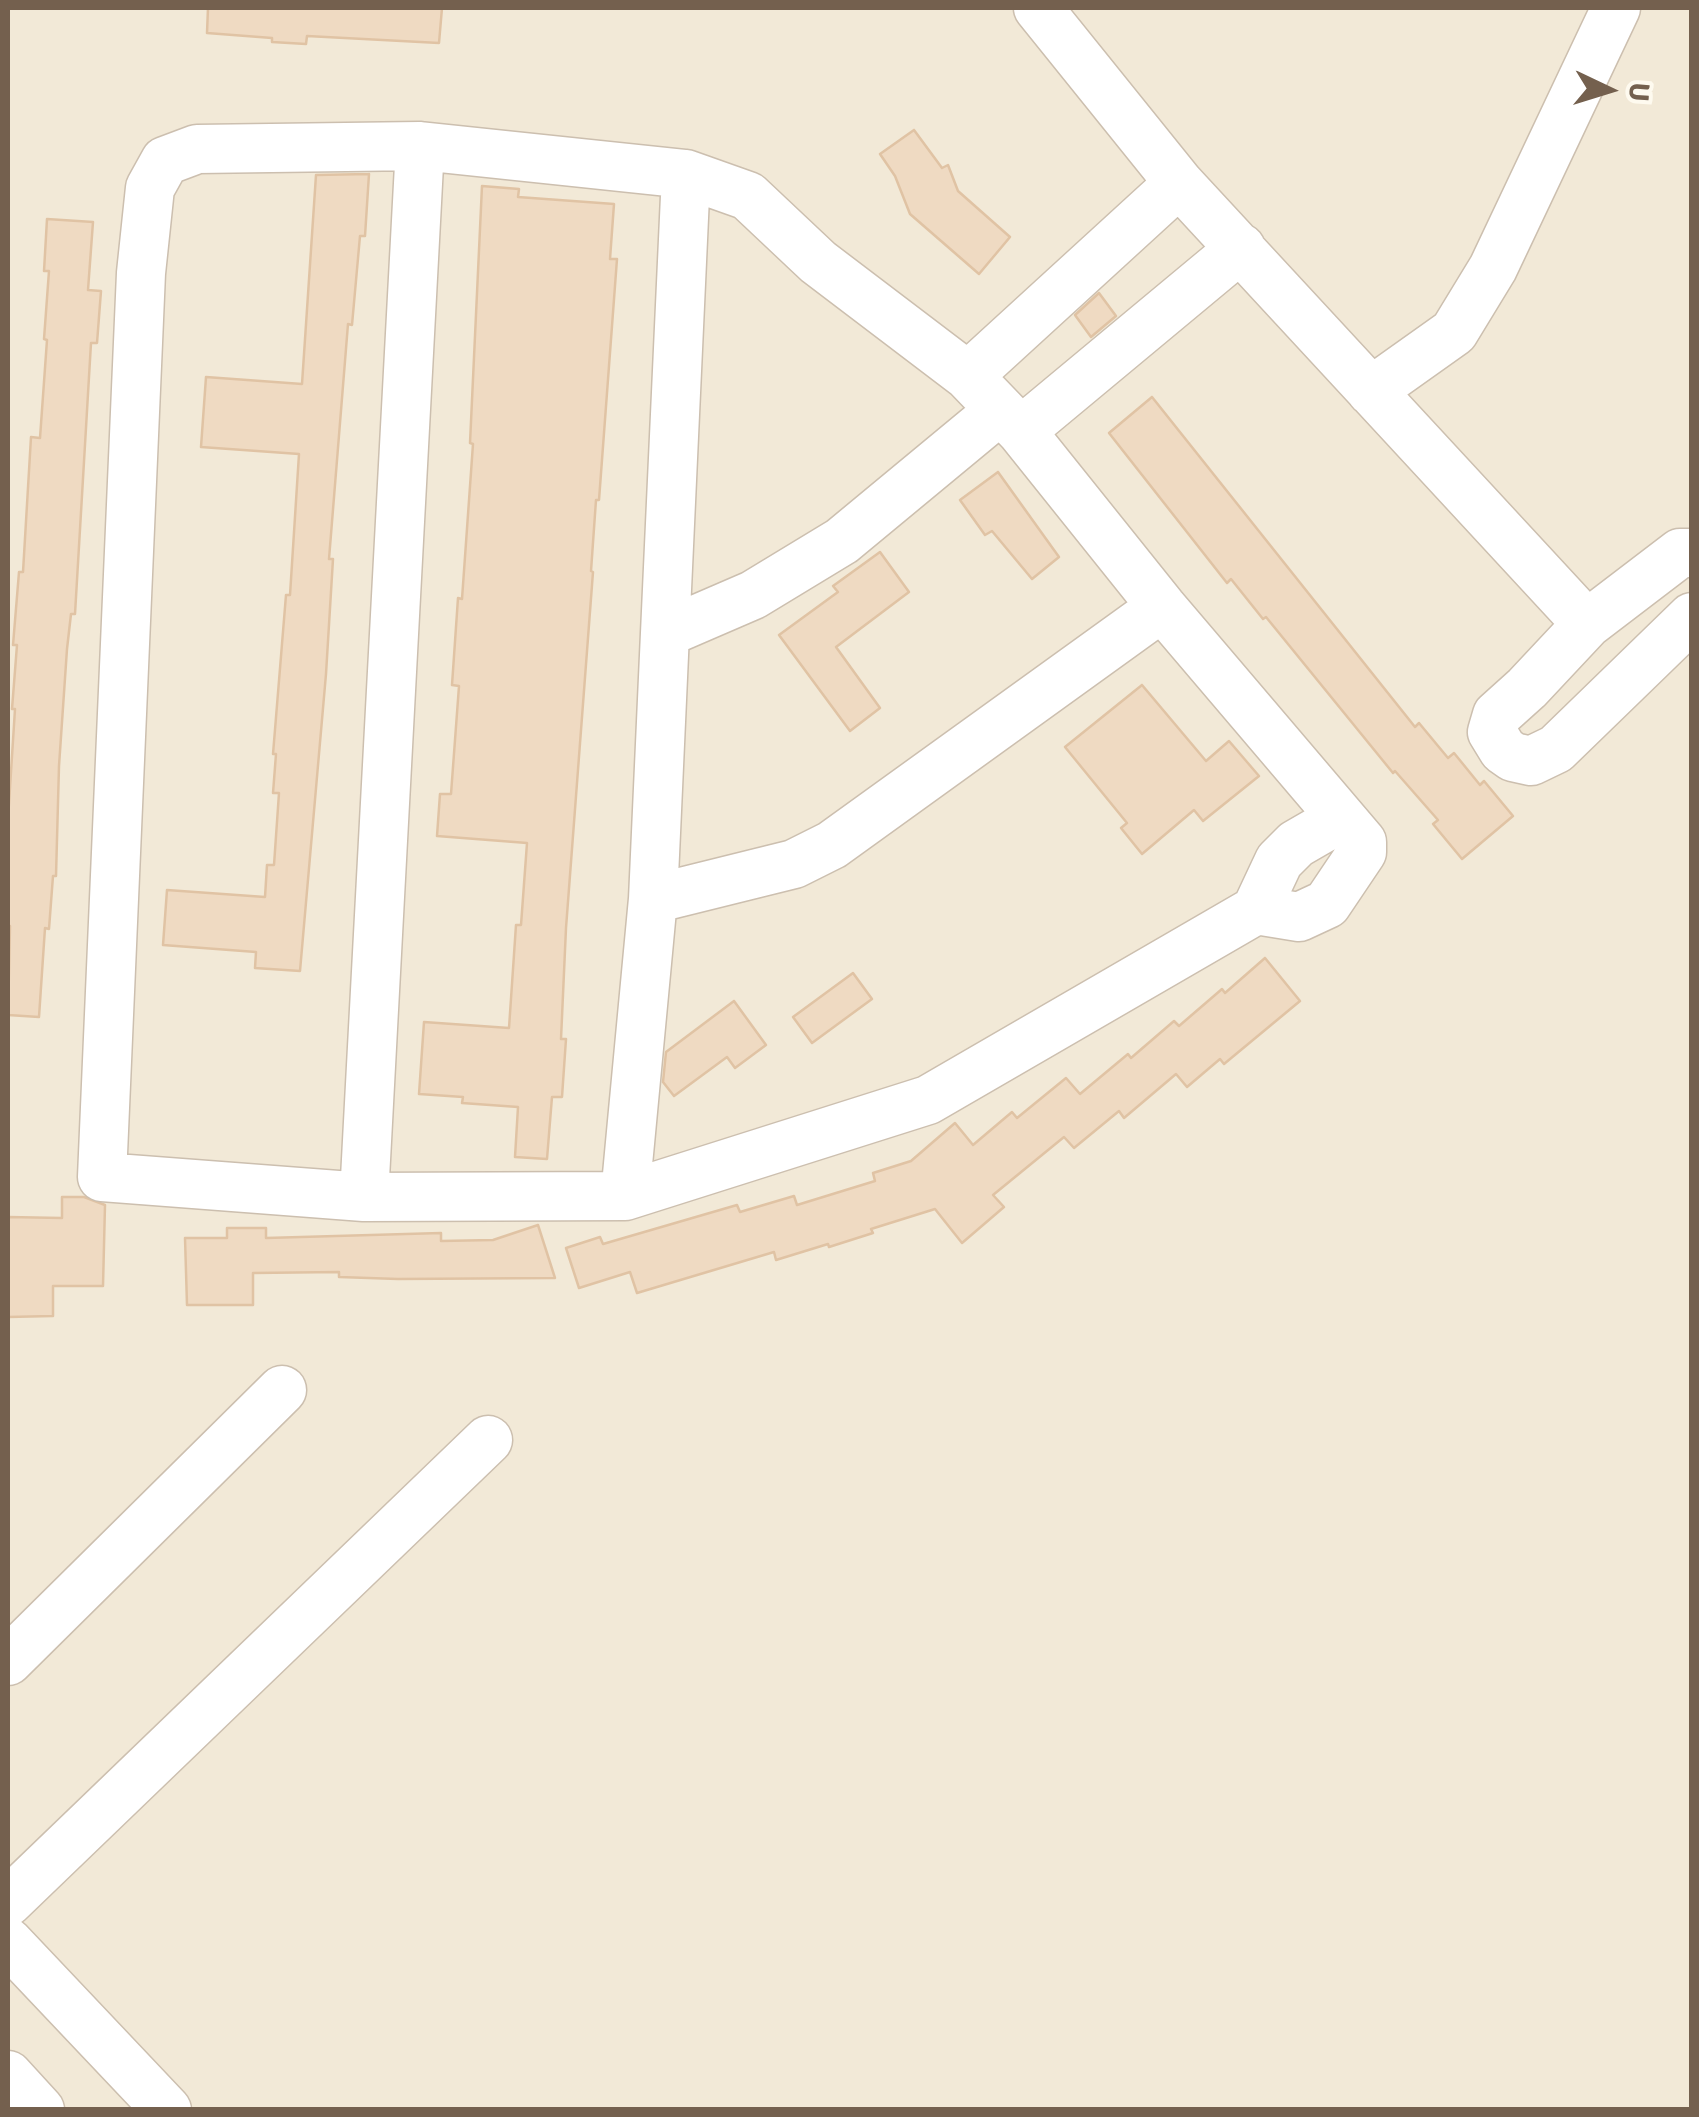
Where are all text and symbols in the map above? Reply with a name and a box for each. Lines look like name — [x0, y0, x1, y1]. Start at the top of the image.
north arrow — [1559, 40, 1659, 140]
text: U — [1621, 81, 1657, 103]

